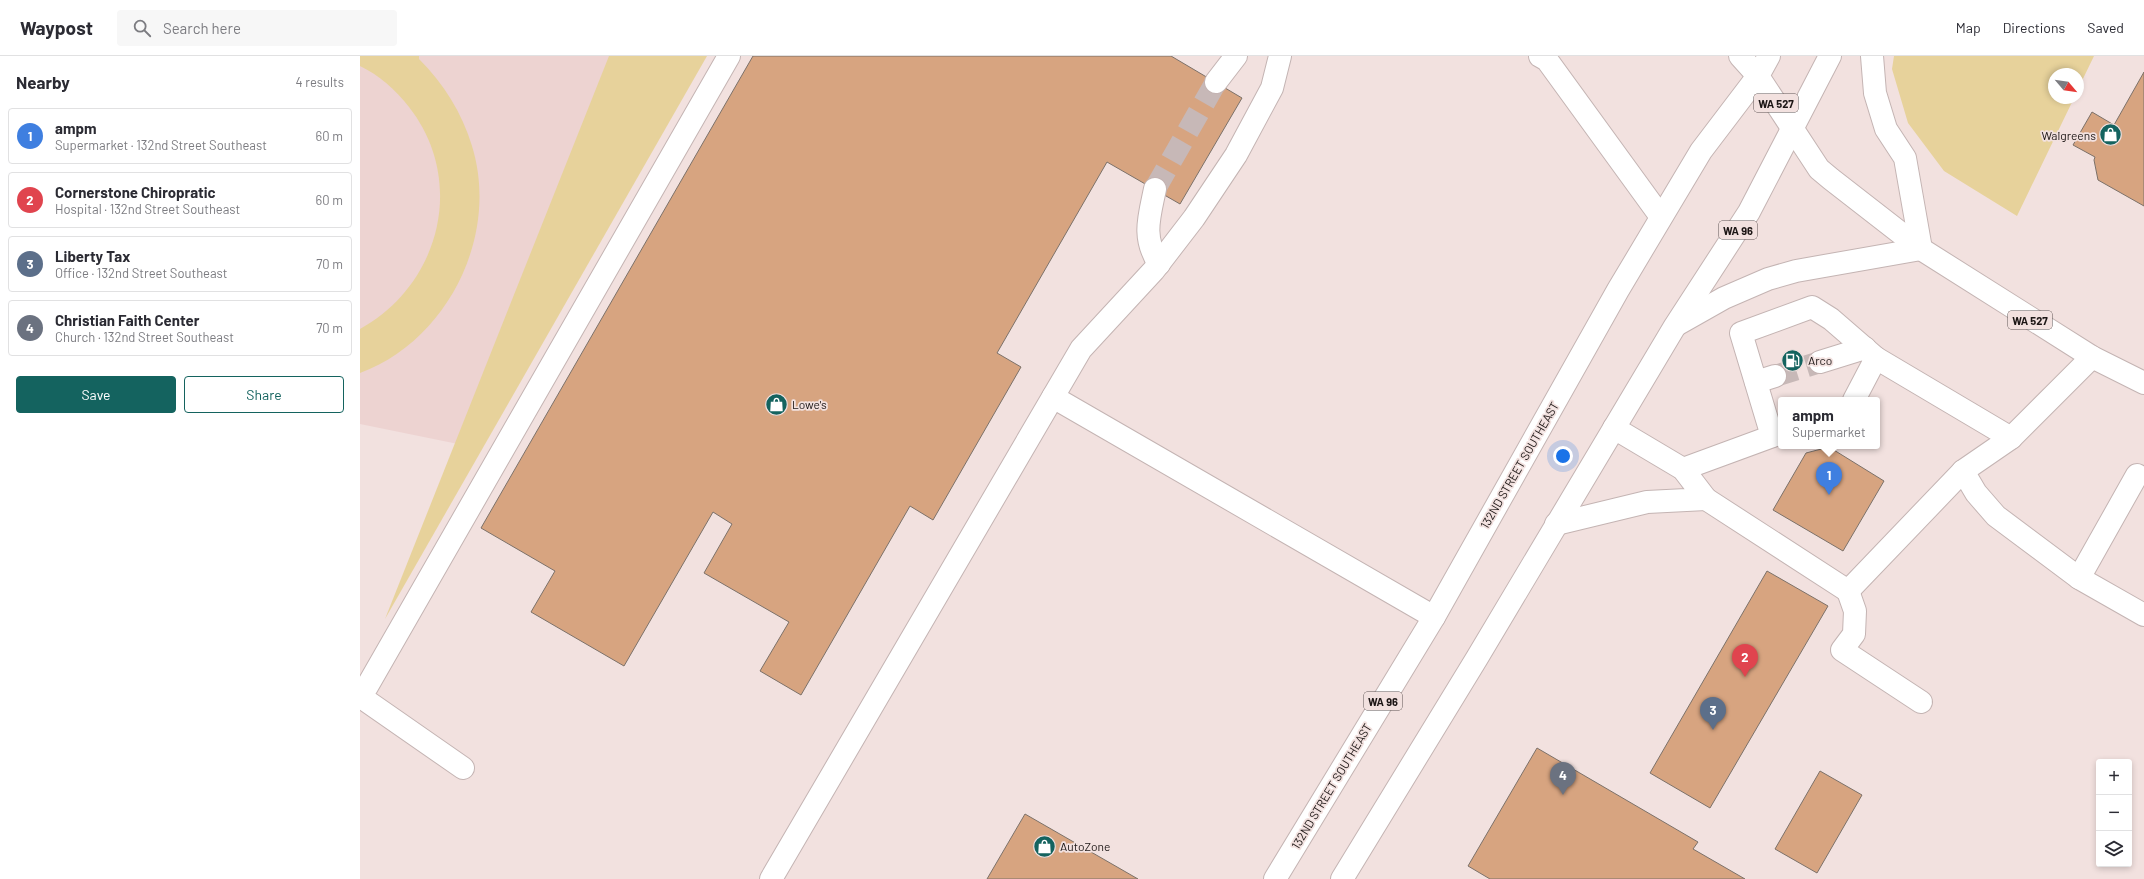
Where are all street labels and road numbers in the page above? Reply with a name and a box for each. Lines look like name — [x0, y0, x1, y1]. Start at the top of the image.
road number: WA 527 — [1754, 94, 1798, 112]
road number: WA 96 — [1719, 221, 1757, 239]
road number: WA 527 — [2008, 311, 2052, 329]
street label: 132ND STREET SOUTHEAST — [1477, 399, 1561, 531]
road number: WA 96 — [1364, 692, 1402, 710]
street label: 132ND STREET SOUTHEAST — [1288, 721, 1374, 851]

